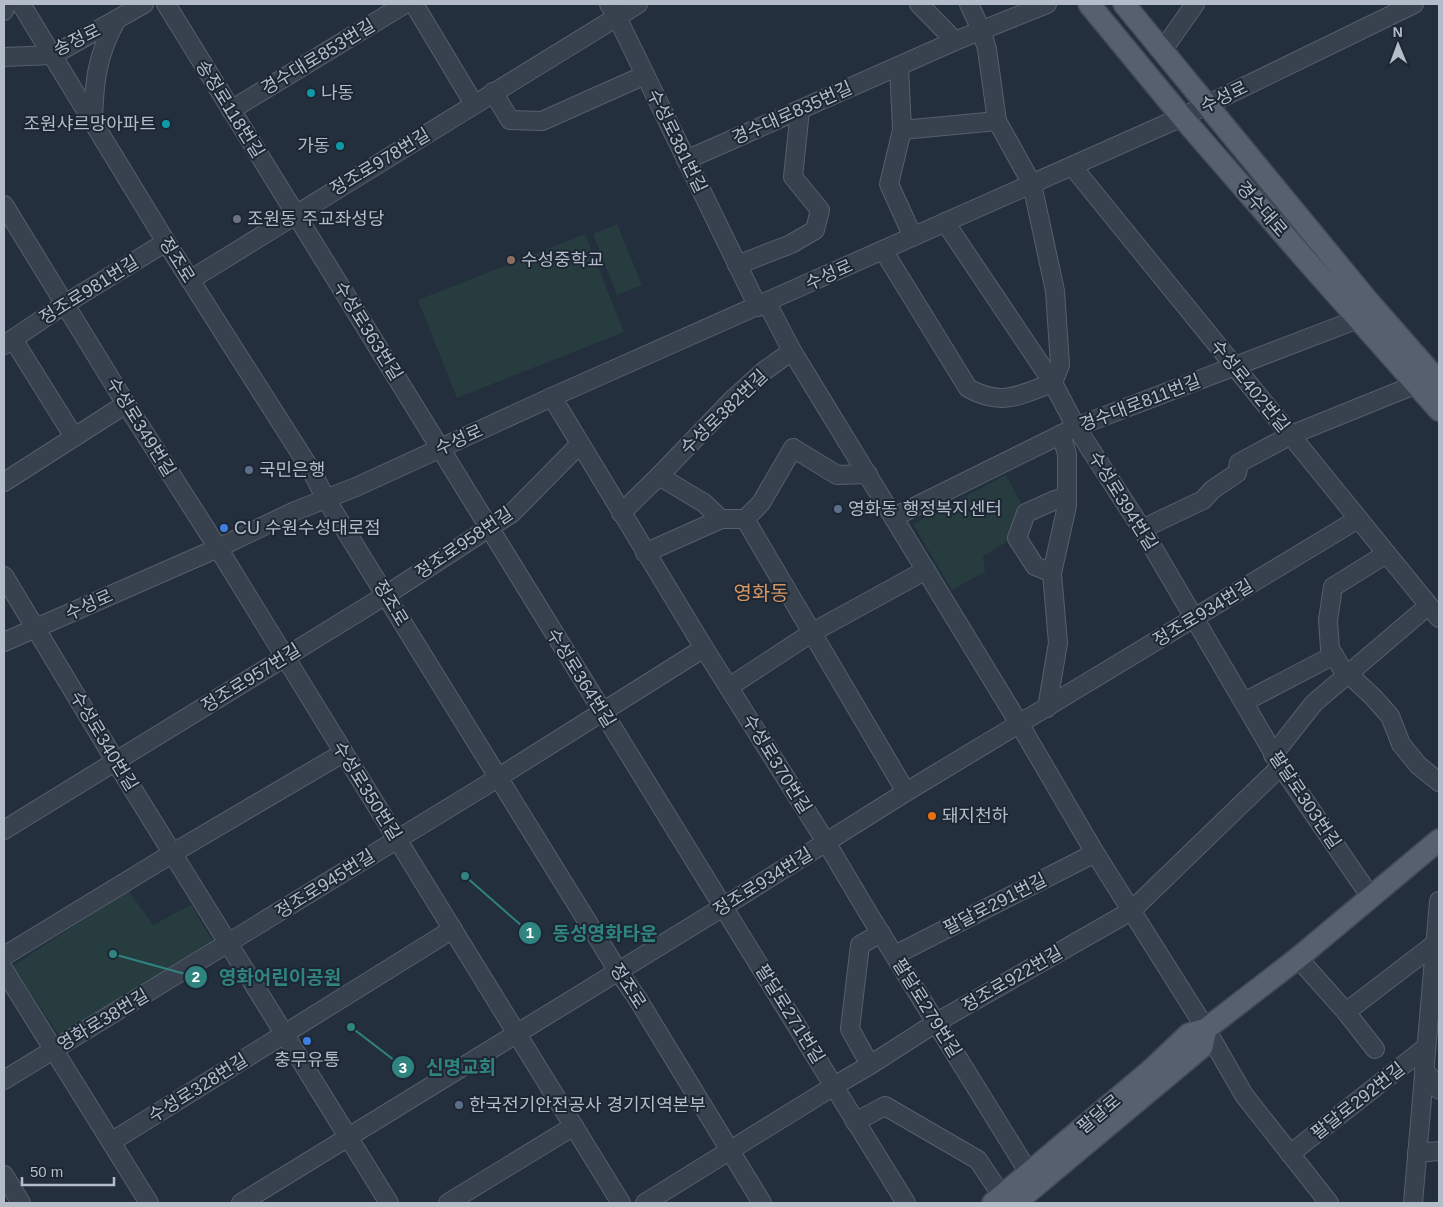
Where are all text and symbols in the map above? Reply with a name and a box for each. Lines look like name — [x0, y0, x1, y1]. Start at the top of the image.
street label: 경수대로853번길 — [257, 15, 379, 99]
street label: 송정로 — [50, 20, 104, 60]
north arrow — [1373, 20, 1423, 70]
text: N — [1393, 24, 1403, 40]
street label: 송정로118번길 — [192, 56, 268, 162]
street label: 수성로 — [1197, 77, 1251, 117]
street label: 경수대로835번길 — [729, 78, 855, 148]
place label: 나동 — [321, 83, 354, 103]
street label: 수성로381번길 — [643, 86, 711, 196]
marker: 나동 — [305, 87, 317, 99]
place label: 조원샤르망아파트 — [24, 114, 156, 134]
marker: 조원샤르망아파트 — [160, 118, 172, 130]
street label: 정조로978번길 — [326, 124, 434, 200]
place label: 가동 — [297, 136, 330, 156]
marker: 가동 — [334, 140, 346, 152]
street label: 경수대로 — [1233, 177, 1291, 241]
place label: 조원동 주교좌성당 — [247, 209, 384, 229]
marker: 조원동 주교좌성당 — [231, 213, 243, 225]
street label: 정조로 — [155, 234, 199, 286]
place label: 수성중학교 — [521, 250, 604, 270]
street label: 정조로981번길 — [36, 252, 142, 328]
marker: 수성중학교 — [505, 254, 517, 266]
street label: 수성로 — [802, 256, 856, 294]
street label: 수성로363번길 — [330, 278, 406, 384]
street label: 수성로402번길 — [1207, 336, 1293, 436]
street label: 수성로382번길 — [676, 366, 772, 458]
street label: 경수대로811번길 — [1077, 371, 1203, 435]
street label: 수성로349번길 — [103, 374, 179, 480]
street label: 수성로 — [432, 421, 486, 459]
street label: 수성로394번길 — [1085, 448, 1161, 554]
place label: 국민은행 — [259, 460, 325, 480]
marker: 국민은행 — [243, 464, 255, 476]
place label: 영화동 행정복지센터 — [848, 499, 1002, 519]
street label: 정조로958번길 — [412, 503, 516, 583]
marker: 영화동 행정복지센터 — [832, 503, 844, 515]
place label: CU 수원수성대로점 — [234, 518, 381, 538]
marker: CU 수원수성대로점 — [218, 522, 230, 534]
street label: 정조로934번길 — [1149, 575, 1257, 651]
street label: 정조로 — [370, 577, 412, 629]
district label: 영화동 — [733, 582, 789, 604]
street label: 수성로 — [62, 586, 116, 624]
street label: 수성로364번길 — [543, 625, 619, 731]
street label: 정조로957번길 — [198, 640, 304, 716]
street label: 수성로340번길 — [66, 687, 142, 795]
street label: 수성로370번길 — [739, 711, 815, 817]
street label: 수성로350번길 — [329, 738, 405, 844]
street label: 팔달로303번길 — [1265, 748, 1345, 852]
place label: 돼지천하 — [942, 806, 1009, 826]
marker: 돼지천하 — [926, 810, 938, 822]
street label: 정조로934번길 — [710, 844, 816, 920]
street label: 정조로945번길 — [272, 846, 378, 922]
street label: 팔달로291번길 — [940, 869, 1050, 939]
callout: 동성영화타운 — [518, 916, 668, 950]
text: 동성영화타운 — [553, 923, 657, 944]
text: 1 — [526, 924, 534, 941]
street label: 정조로922번길 — [958, 942, 1066, 1016]
street label: 팔달로279번길 — [889, 955, 965, 1061]
callout: 영화어린이공원 — [183, 960, 351, 994]
street label: 정조로 — [606, 960, 650, 1012]
street label: 팔달로271번길 — [752, 961, 828, 1067]
text: 영화어린이공원 — [219, 967, 341, 988]
text: 2 — [192, 968, 200, 985]
street label: 영화로38번길 — [54, 985, 152, 1055]
marker: 충무유통 — [301, 1035, 313, 1047]
street label: 수성로328번길 — [145, 1050, 251, 1126]
place label: 충무유통 — [274, 1050, 340, 1070]
callout: 신명교회 — [391, 1050, 506, 1084]
text: 신명교회 — [426, 1057, 496, 1078]
street label: 팔달로292번길 — [1307, 1058, 1409, 1144]
text: 3 — [399, 1059, 407, 1076]
street label: 팔달로 — [1074, 1090, 1124, 1138]
place label: 한국전기안전공사 경기지역본부 — [469, 1095, 706, 1115]
marker: 한국전기안전공사 경기지역본부 — [453, 1099, 465, 1111]
scale bar — [22, 1154, 115, 1186]
text: 50 m — [30, 1163, 63, 1180]

